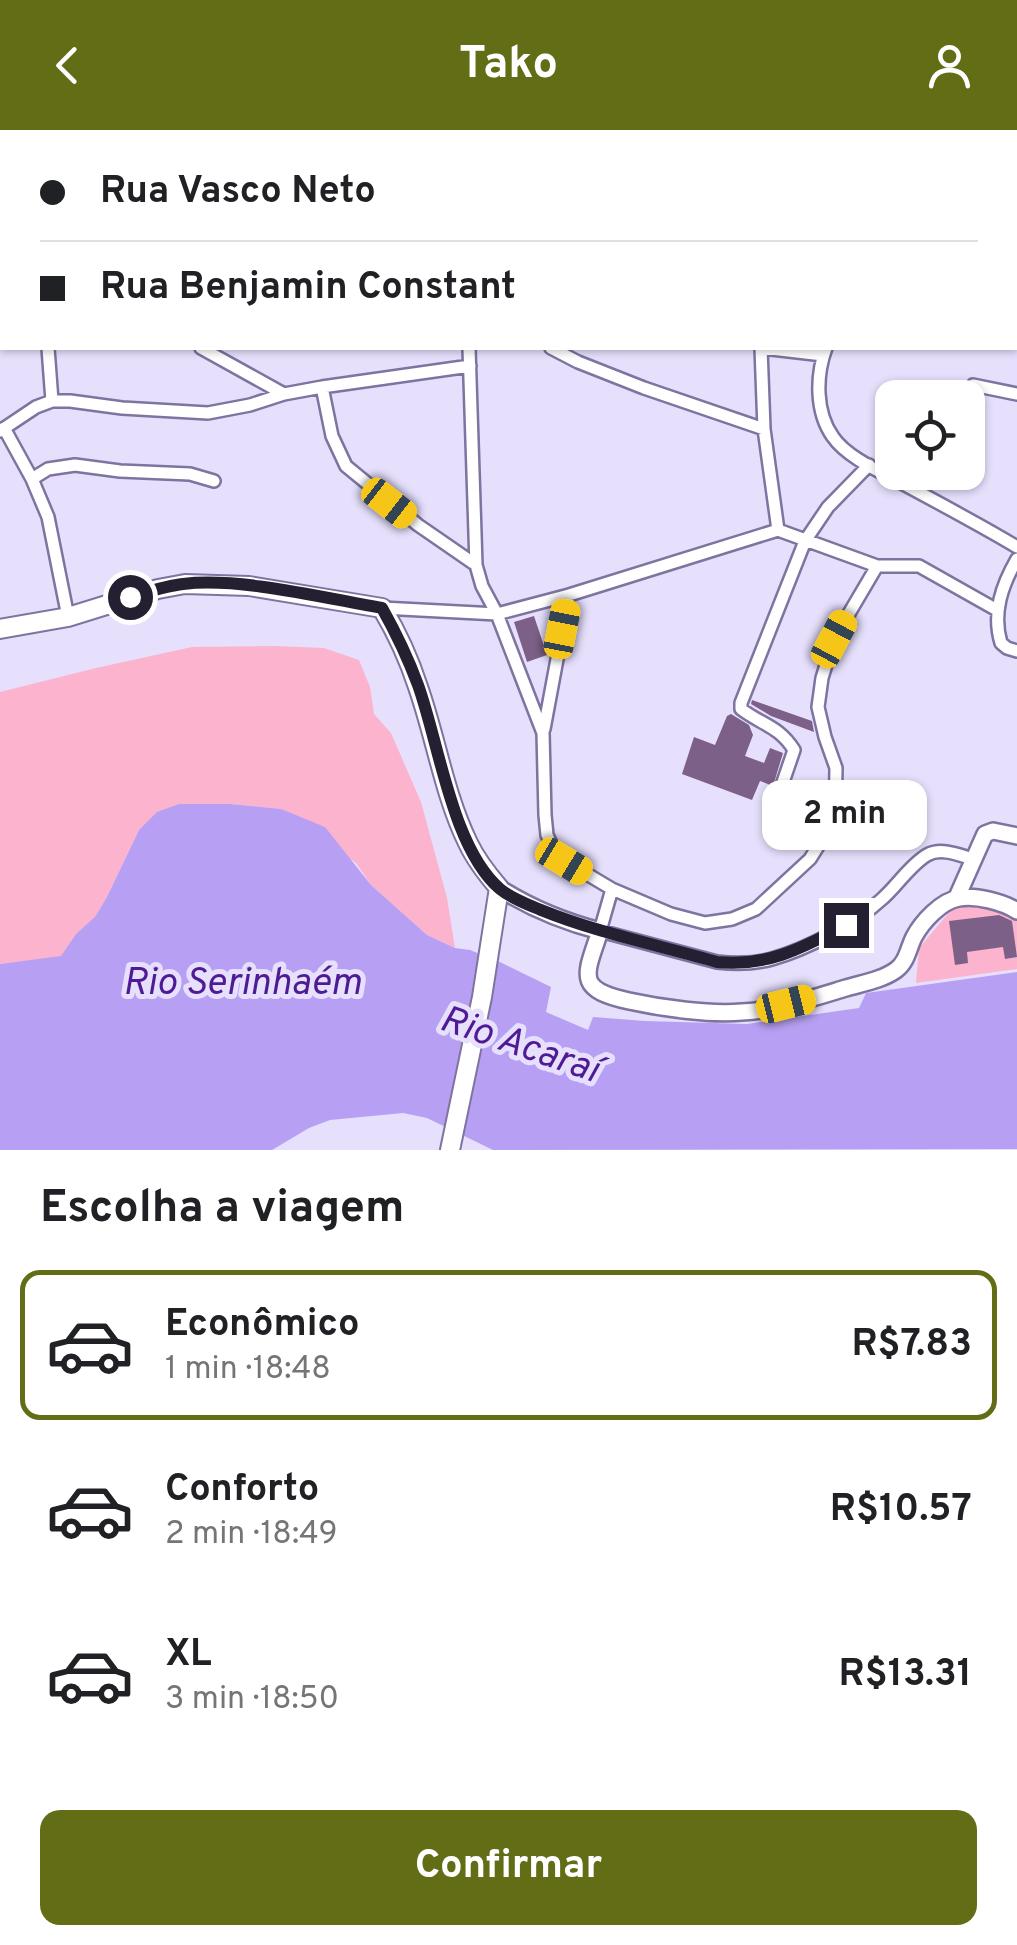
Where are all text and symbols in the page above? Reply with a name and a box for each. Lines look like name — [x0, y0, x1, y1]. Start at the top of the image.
text: Tako — [459, 37, 558, 94]
icon: back — [40, 38, 95, 93]
icon: person — [922, 38, 977, 93]
text: Rua Vasco Neto — [100, 168, 376, 217]
text: Rua Benjamin Constant — [100, 264, 516, 313]
map controls — [875, 380, 985, 490]
button: locate — [875, 380, 985, 490]
car — [356, 473, 422, 533]
route start — [108, 575, 153, 620]
car — [542, 597, 582, 661]
car — [807, 605, 861, 673]
callout: 2 min — [764, 780, 928, 850]
text: 2 min — [803, 795, 886, 835]
car — [531, 833, 597, 889]
route end — [824, 903, 869, 948]
water label: Rio Serinhaém — [123, 960, 361, 1009]
car — [753, 982, 819, 1026]
water label: Rio Acaraí — [433, 996, 613, 1099]
text: Escolha a viagem — [40, 1181, 405, 1238]
icon: car — [45, 1300, 135, 1390]
text: Econômico — [165, 1301, 360, 1350]
text: R$7.83 — [851, 1321, 972, 1370]
text: 1 min · 18:48 — [165, 1350, 331, 1390]
icon: car — [45, 1465, 135, 1555]
text: Conforto — [165, 1466, 319, 1515]
text: R$10.57 — [830, 1486, 972, 1535]
text: 2 min · 18:49 — [165, 1515, 338, 1555]
icon: car — [45, 1630, 135, 1720]
text: XL — [165, 1631, 212, 1680]
text: R$13.31 — [839, 1651, 972, 1700]
text: 3 min · 18:50 — [165, 1680, 339, 1720]
button: Confirmar — [40, 1810, 977, 1925]

